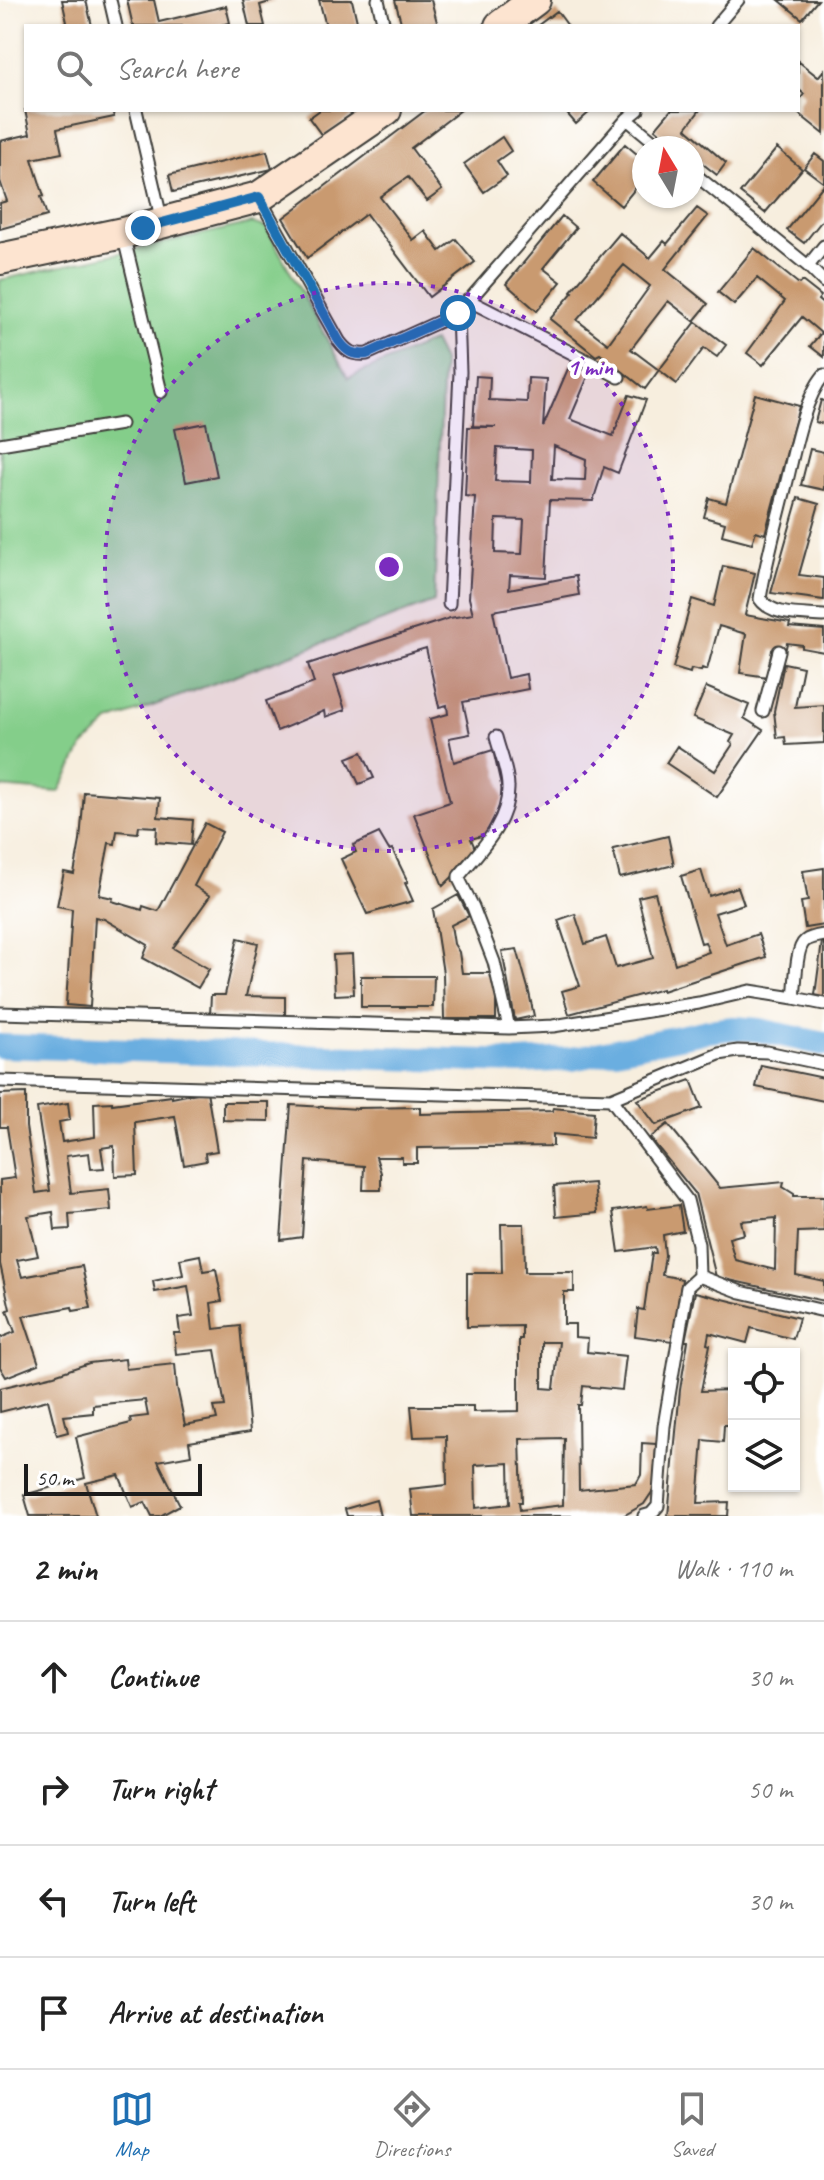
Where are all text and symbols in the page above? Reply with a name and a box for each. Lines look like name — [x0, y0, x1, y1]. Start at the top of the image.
search box — [24, 24, 800, 112]
icon: search — [52, 46, 96, 90]
text: Search here — [116, 49, 238, 87]
north arrow — [632, 136, 704, 208]
route end — [125, 210, 161, 246]
route start — [440, 295, 476, 331]
text: 1 min — [567, 352, 614, 382]
centre of rings — [375, 553, 403, 581]
map controls — [728, 1348, 800, 1492]
button: locate — [728, 1348, 800, 1420]
button: layers — [728, 1420, 800, 1492]
scale bar — [24, 1460, 202, 1496]
text: 50 m — [36, 1464, 73, 1492]
text: 2 min — [32, 1547, 97, 1590]
text: Walk · 110 m — [675, 1552, 792, 1585]
icon: ahead — [32, 1655, 76, 1699]
text: Continue — [108, 1658, 198, 1696]
text: 30 m — [748, 1661, 792, 1694]
icon: right — [32, 1767, 76, 1811]
text: Turn right — [108, 1770, 213, 1808]
text: 50 m — [748, 1773, 792, 1806]
icon: left — [32, 1879, 76, 1923]
text: Turn left — [108, 1882, 195, 1920]
text: 30 m — [748, 1885, 792, 1918]
icon: arrive — [32, 1991, 76, 2035]
text: Arrive at destination — [108, 1994, 323, 2032]
tab: Map — [110, 2087, 154, 2163]
tab: Directions — [374, 2087, 450, 2163]
tab: Saved — [670, 2087, 714, 2163]

